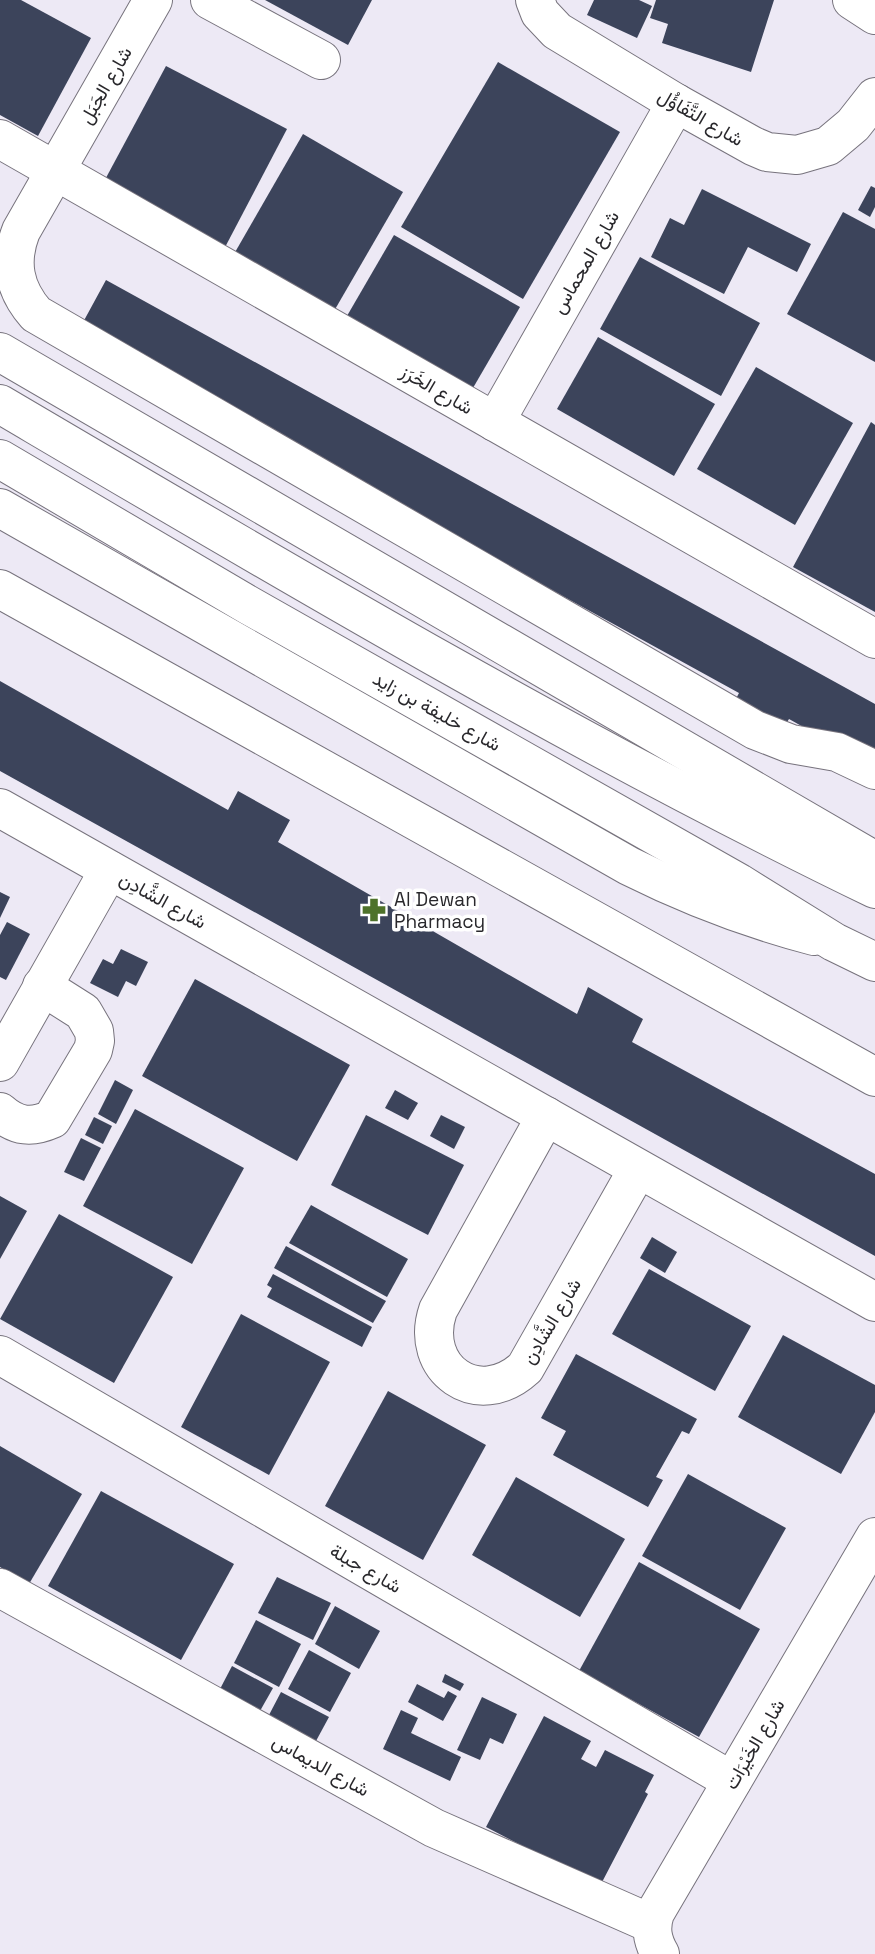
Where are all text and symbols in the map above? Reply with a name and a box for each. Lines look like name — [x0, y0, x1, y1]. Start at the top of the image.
street label: شارع الجَبَل — [73, 42, 138, 128]
street label: شارع التَّفَاؤُل — [653, 83, 748, 152]
street label: شارع المحماس — [546, 206, 625, 318]
street label: شارع الخَرَز — [395, 358, 477, 420]
street label: شارع خليفة بن زايد — [368, 666, 505, 757]
street label: شارع الشَّادِن — [115, 866, 211, 935]
place label: Al Dewan Pharmacy — [394, 887, 485, 934]
pharmacy icon: Al Dewan Pharmacy — [360, 896, 388, 924]
street label: شارع الشَّادِن — [516, 1274, 587, 1369]
street label: شارع جبلة — [326, 1538, 406, 1599]
street label: شارع الخَيْرَات — [718, 1694, 790, 1794]
street label: شارع الديماس — [268, 1728, 374, 1802]

